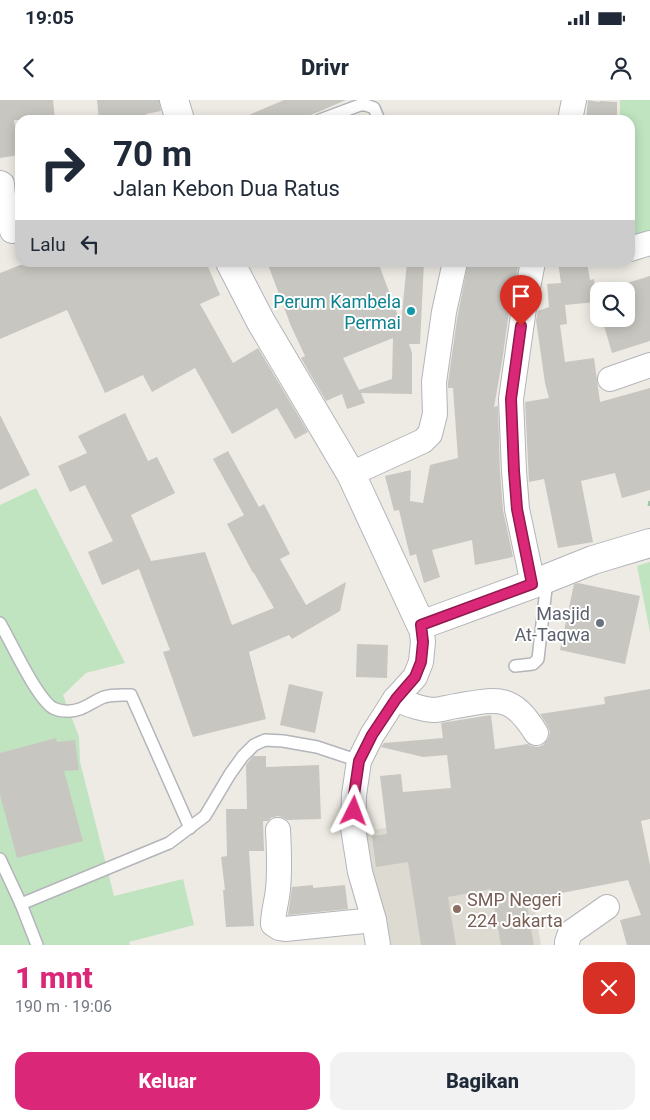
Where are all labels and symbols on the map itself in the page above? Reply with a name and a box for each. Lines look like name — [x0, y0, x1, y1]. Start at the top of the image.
pin — [500, 275, 542, 326]
place label: Perum Kambela Permai — [273, 291, 401, 333]
marker: Perum Kambela Permai — [405, 305, 417, 317]
place label: Masjid At-Taqwa — [514, 603, 590, 645]
marker: Masjid At-Taqwa — [594, 617, 606, 629]
position arrow — [327, 784, 379, 836]
place label: SMP Negeri 224 Jakarta — [467, 889, 563, 931]
marker: SMP Negeri 224 Jakarta — [451, 903, 463, 915]

